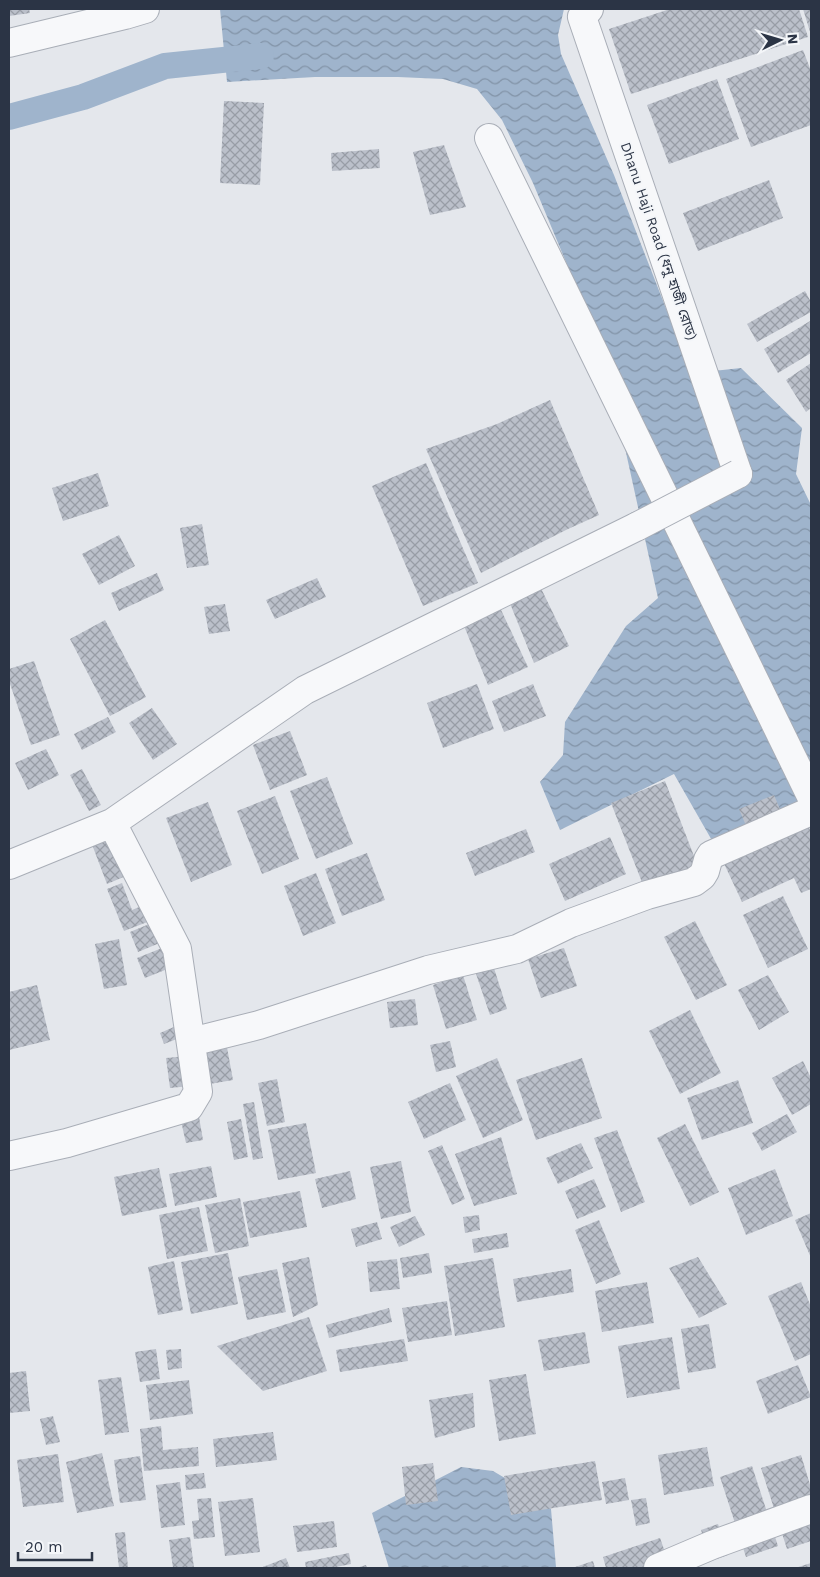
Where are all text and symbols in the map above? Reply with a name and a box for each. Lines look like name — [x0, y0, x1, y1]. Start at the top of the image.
north arrow — [755, 15, 805, 65]
text: N — [785, 33, 801, 45]
street label: Dhanu Haji Road (ধনু হাজী রোড) — [617, 140, 700, 342]
scale bar — [18, 1530, 91, 1562]
text: 20 m — [25, 1538, 63, 1556]

